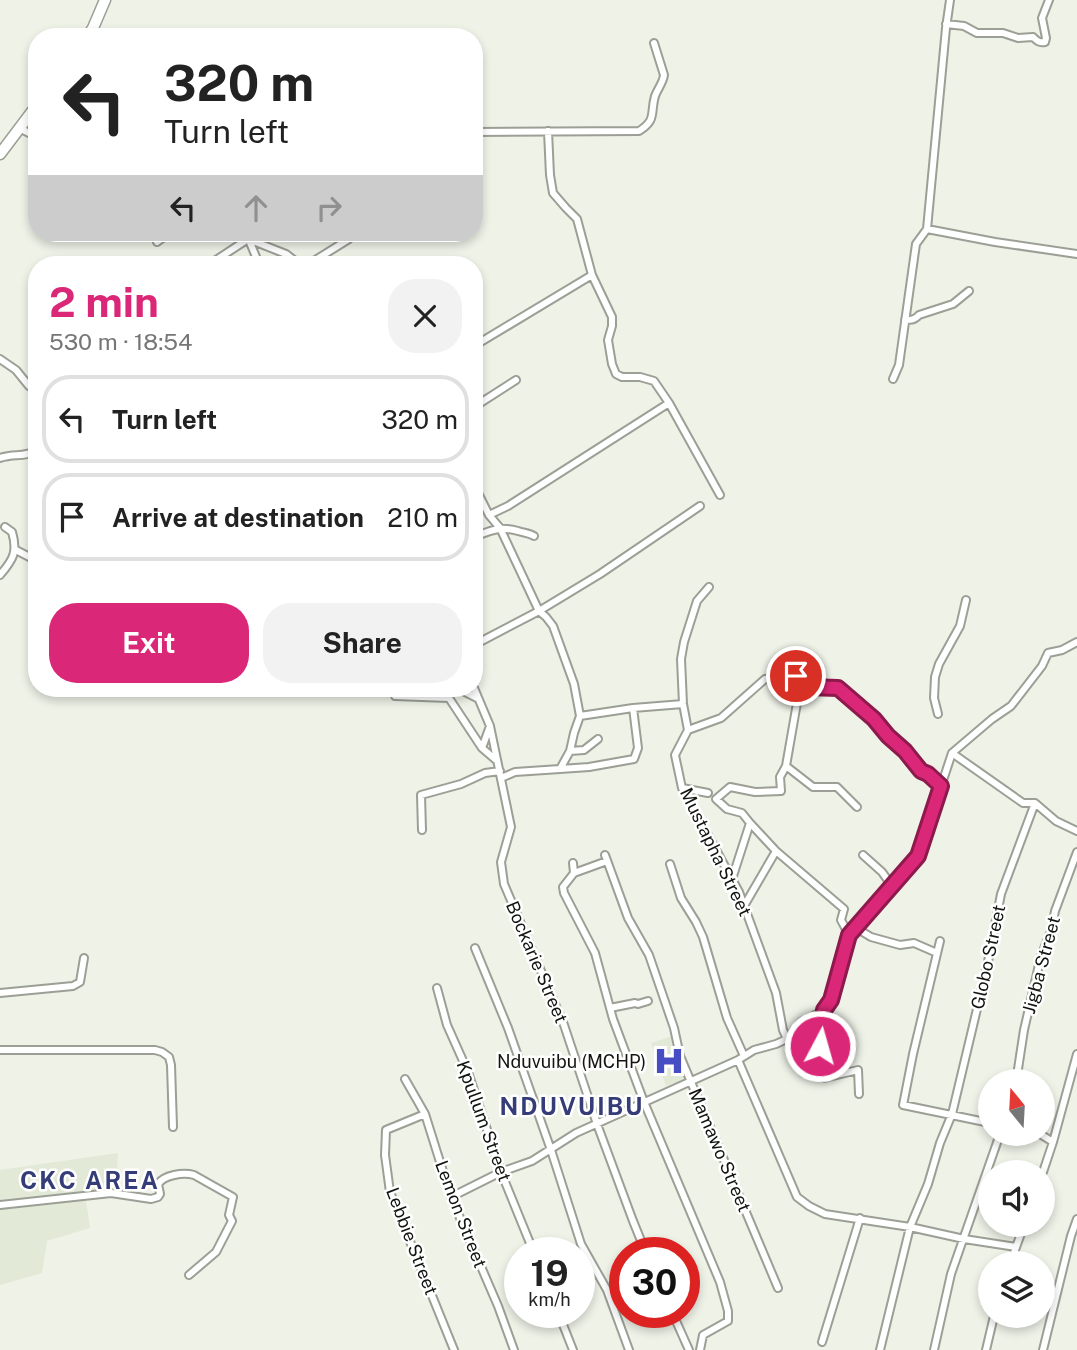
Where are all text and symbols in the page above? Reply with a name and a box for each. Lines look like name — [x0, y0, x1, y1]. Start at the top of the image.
text: 320 m — [164, 54, 314, 112]
icon: left — [49, 56, 140, 147]
text: Turn left — [164, 113, 289, 150]
icon: left — [164, 189, 202, 227]
icon: ahead — [237, 189, 275, 227]
icon: right — [310, 189, 348, 227]
text: 2 min — [49, 277, 159, 326]
button: close — [388, 279, 462, 353]
text: 530 m · 18:54 — [49, 328, 193, 355]
icon: left — [53, 400, 91, 438]
text: Turn left — [112, 404, 217, 435]
text: 320 m — [381, 404, 458, 435]
icon: arrive — [53, 498, 91, 536]
text: Arrive at destination — [112, 502, 364, 533]
text: 210 m — [387, 502, 458, 533]
button: Exit — [49, 603, 249, 683]
button: Share — [263, 603, 462, 683]
pin — [766, 646, 826, 706]
icon: arrive — [777, 657, 815, 695]
street label: Mustapha Street — [676, 784, 756, 920]
street label: Bockarie Street — [502, 898, 572, 1026]
street label: Globo Street — [967, 903, 1009, 1011]
street label: Jigba Street — [1018, 914, 1064, 1016]
position arrow — [783, 1009, 857, 1083]
hospital icon: Nduvuibu (MCHP) — [652, 1044, 686, 1078]
place label: Nduvuibu (MCHP) — [497, 1051, 646, 1072]
street label: Kpullum Street — [452, 1058, 516, 1184]
north arrow — [978, 1069, 1055, 1146]
map controls — [978, 1069, 1055, 1328]
street label: Mamawo Street — [685, 1085, 755, 1215]
district label: NDUVUIBU — [500, 1092, 644, 1120]
street label: Lemon Street — [431, 1157, 491, 1271]
button: sound — [978, 1160, 1055, 1237]
district label: CKC AREA — [20, 1166, 160, 1194]
street label: Lebbie Street — [382, 1184, 442, 1298]
speed limit sign: 30 — [609, 1237, 700, 1328]
button: layers — [978, 1251, 1055, 1328]
text: 19 — [530, 1253, 569, 1294]
text: km/h — [528, 1289, 571, 1310]

